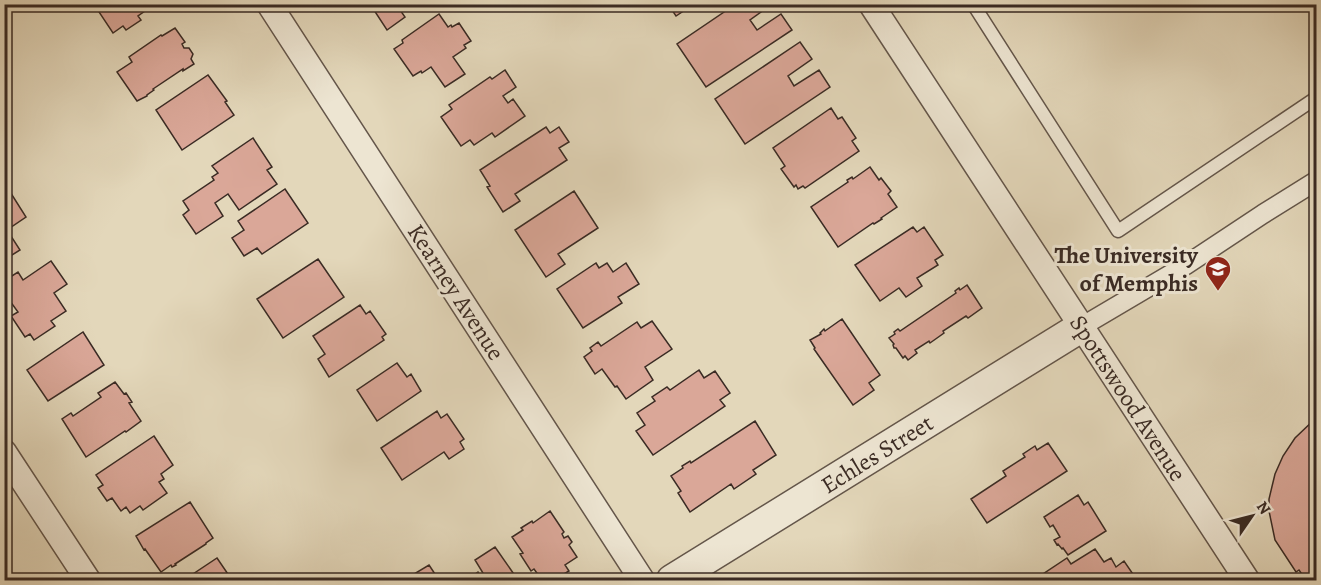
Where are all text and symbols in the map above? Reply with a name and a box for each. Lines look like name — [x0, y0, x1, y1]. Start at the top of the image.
street label: Kearney Avenue — [400, 218, 512, 366]
place label: The University of Memphis — [1054, 239, 1199, 299]
school or university icon: The University of Memphis — [1203, 254, 1233, 292]
street label: Spottswood Avenue — [1062, 309, 1194, 487]
street label: Echles Street — [815, 407, 939, 501]
north arrow — [1222, 486, 1282, 546]
text: N — [1251, 497, 1276, 519]

